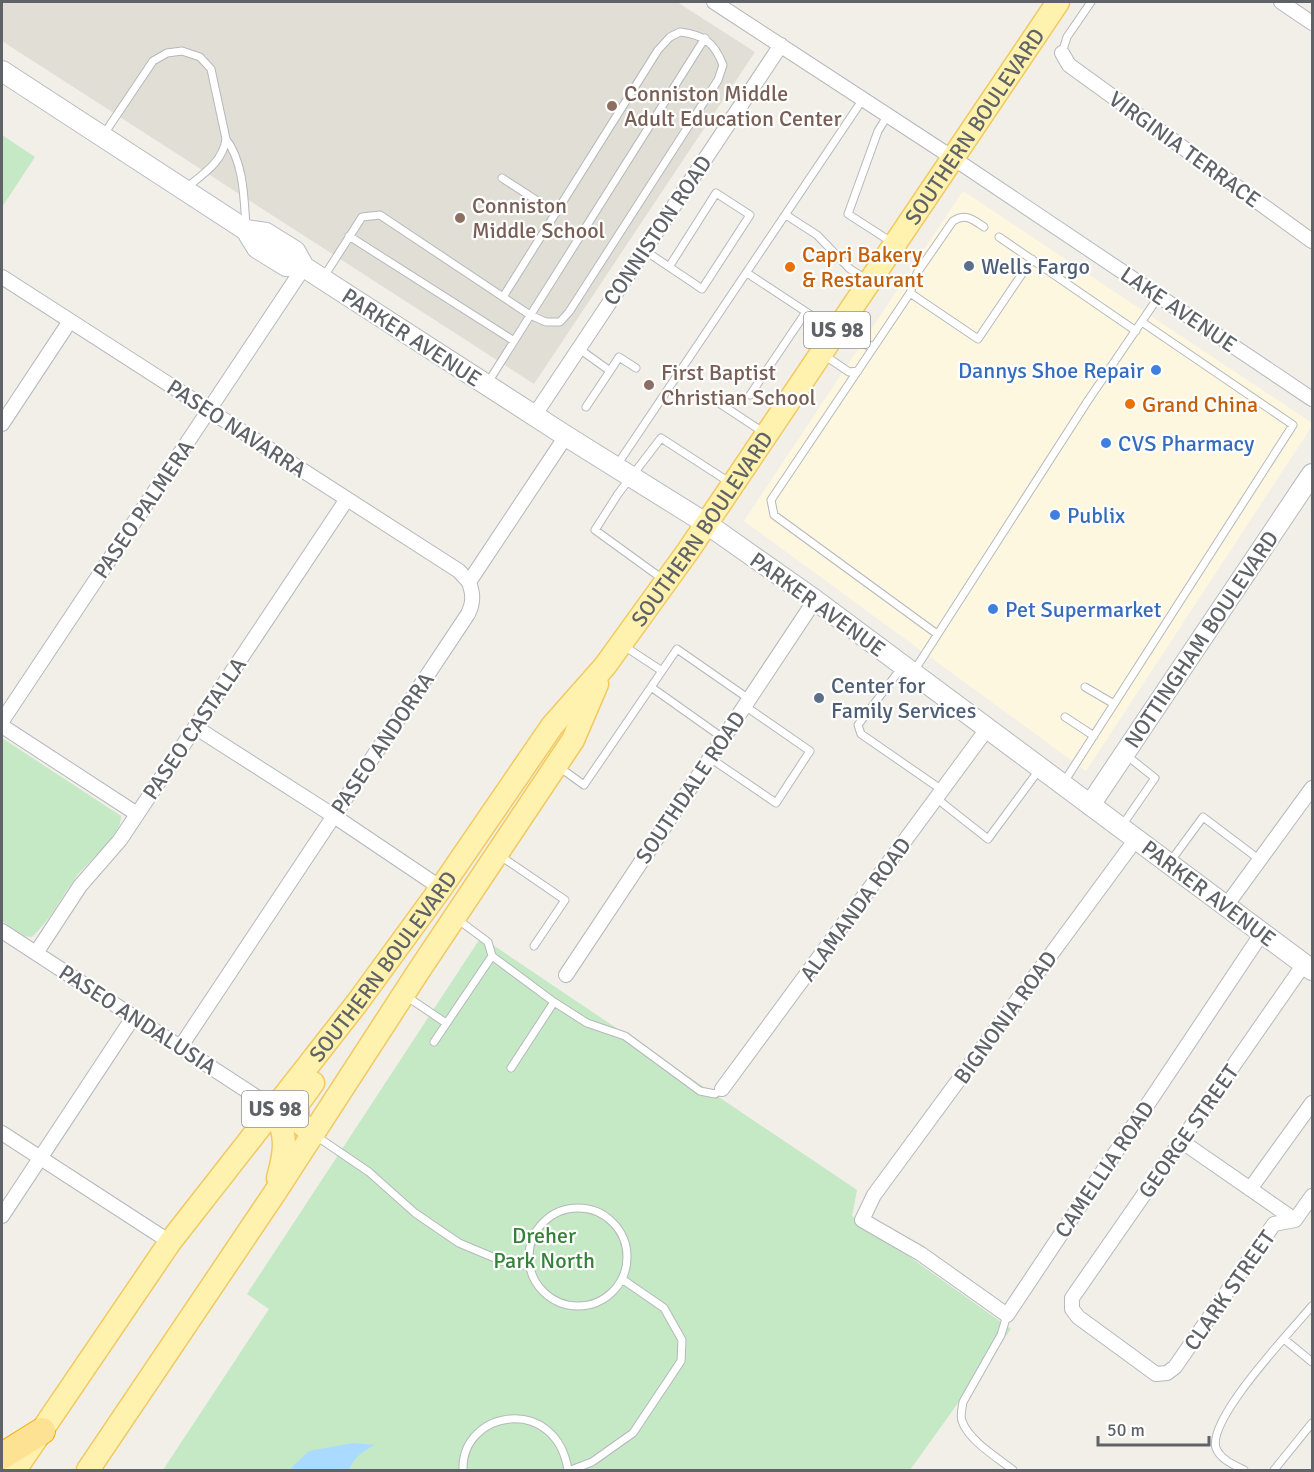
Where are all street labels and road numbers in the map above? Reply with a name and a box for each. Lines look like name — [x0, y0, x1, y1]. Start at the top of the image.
street label: SOUTHERN BOULEVARD — [899, 23, 1050, 230]
street label: VIRGINIA TERRACE — [1104, 85, 1266, 213]
street label: CONNISTON ROAD — [597, 150, 717, 310]
street label: LAKE AVENUE — [1115, 261, 1242, 358]
street label: PARKER AVENUE — [337, 282, 487, 393]
road number: US 98 — [804, 312, 870, 348]
street label: PASEO NAVARRA — [162, 373, 312, 484]
street label: SOUTHERN BOULEVARD — [625, 426, 779, 632]
street label: PASEO PALMERA — [87, 434, 200, 584]
street label: NOTTINGHAM BOULEVARD — [1119, 526, 1284, 753]
street label: PARKER AVENUE — [745, 546, 891, 663]
street label: PASEO CASTALLA — [137, 652, 252, 805]
street label: PASEO ANDORRA — [325, 667, 440, 819]
street label: SOUTHDALE ROAD — [630, 706, 751, 869]
street label: ALAMANDA ROAD — [794, 832, 917, 987]
street label: PARKER AVENUE — [1136, 834, 1281, 953]
street label: SOUTHERN BOULEVARD — [303, 866, 463, 1067]
street label: BIGNONIA ROAD — [948, 946, 1063, 1089]
street label: PASEO ANDALUSIA — [54, 959, 222, 1081]
street label: GEORGE STREET — [1132, 1059, 1244, 1203]
road number: US 98 — [242, 1091, 308, 1127]
street label: CAMELLIA ROAD — [1049, 1096, 1160, 1243]
street label: CLARK STREET — [1178, 1225, 1281, 1356]

